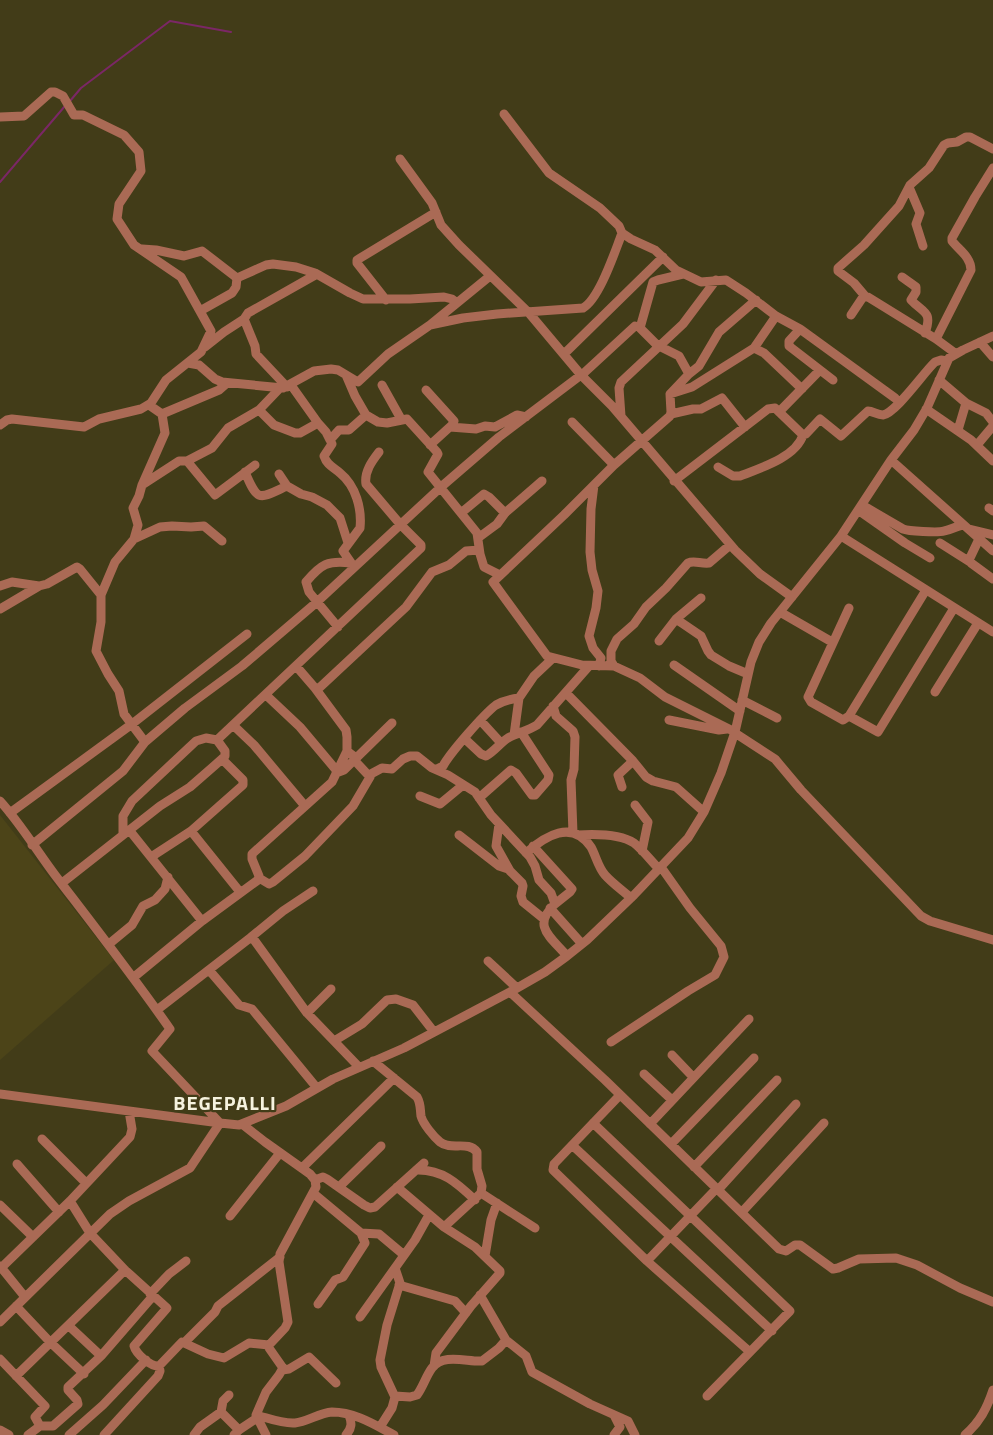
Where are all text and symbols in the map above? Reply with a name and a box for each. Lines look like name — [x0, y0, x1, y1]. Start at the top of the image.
district label: BEGEPALLI — [173, 1087, 277, 1118]

